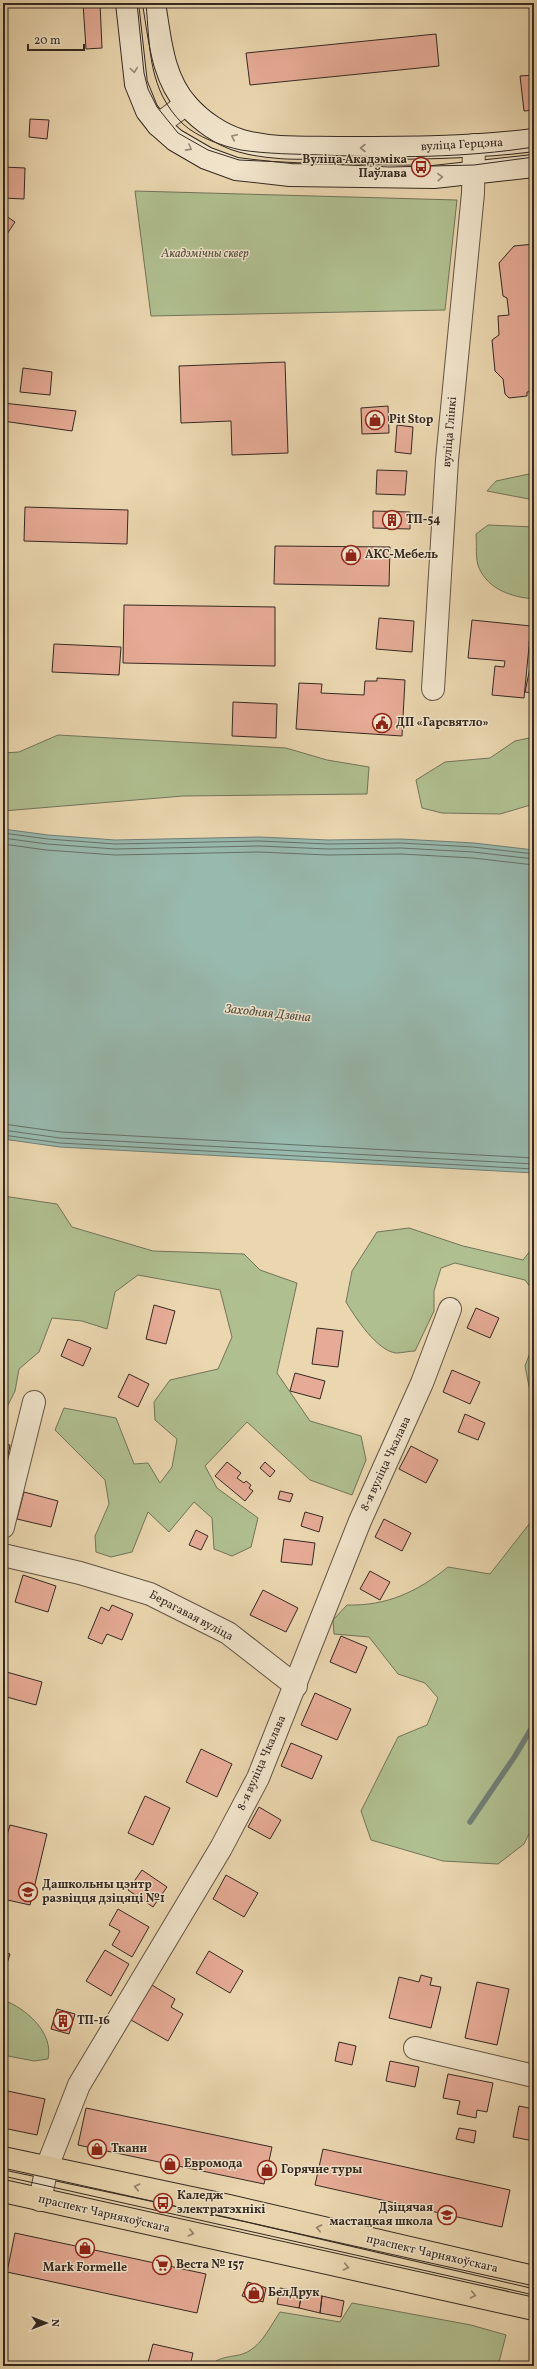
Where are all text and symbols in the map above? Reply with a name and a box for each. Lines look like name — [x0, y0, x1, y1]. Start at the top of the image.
scale bar — [28, 26, 84, 52]
text: 20 m — [34, 33, 61, 49]
one-way arrow — [129, 66, 138, 73]
one-way arrow — [230, 134, 238, 142]
street label: вуліца Герцэна — [420, 135, 504, 155]
one-way arrow — [185, 144, 192, 151]
one-way arrow — [360, 144, 366, 152]
place label: Вуліца Акадэміка Паўлава — [302, 152, 407, 182]
bus stop icon: Вуліца Акадэміка Паўлава — [410, 156, 432, 178]
one-way arrow — [437, 172, 443, 181]
park label: Акадэмічны сквер — [160, 246, 249, 262]
street label: вуліца Глінкі — [439, 396, 461, 468]
shop icon: Pit Stop — [364, 409, 386, 431]
place label: Pit Stop — [389, 412, 434, 428]
building icon: ТП-54 — [381, 509, 403, 531]
place label: ТП-54 — [406, 512, 441, 528]
shop icon: АКС-Мебель — [340, 544, 362, 566]
place label: АКС-Мебель — [365, 547, 438, 563]
public building icon: ДП «Гарсвятло» — [371, 712, 393, 734]
place label: ДП «Гарсвятло» — [396, 715, 489, 731]
water label: Заходняя Дзвіна — [223, 1000, 312, 1027]
street label: 8-я вуліца Чкалава — [357, 1414, 415, 1514]
street label: Берагавая вуліца — [146, 1587, 236, 1645]
street label: 8-я вуліца Чкалава — [234, 1713, 290, 1813]
place label: Дашкольны цэнтр развіцця дзіцяці №1 — [42, 1877, 165, 1907]
school or university icon: Дашкольны цэнтр развіцця дзіцяці №1 — [17, 1881, 39, 1903]
building icon: ТП-16 — [52, 2010, 74, 2032]
place label: ТП-16 — [77, 2013, 110, 2029]
shop icon: Ткани — [86, 2138, 108, 2160]
place label: Ткани — [111, 2141, 148, 2157]
shop icon: Евромода — [159, 2153, 181, 2175]
place label: Евромода — [184, 2156, 243, 2172]
shop icon: Горячие туры — [256, 2159, 278, 2181]
place label: Горячие туры — [281, 2162, 362, 2178]
one-way arrow — [134, 2183, 140, 2191]
place label: Каледж электратэхнікі — [177, 2188, 265, 2218]
street label: праспект Чарняхоўскага — [37, 2191, 171, 2237]
bus stop icon: Каледж электратэхнікі — [152, 2192, 174, 2214]
place label: Дзіцячая мастацкая школа — [329, 2200, 433, 2230]
school or university icon: Дзіцячая мастацкая школа — [436, 2204, 458, 2226]
one-way arrow — [315, 2224, 322, 2233]
one-way arrow — [188, 2229, 195, 2237]
street label: праспект Чарняхоўскага — [365, 2231, 499, 2277]
shop icon: Mark Formelle — [74, 2237, 96, 2259]
supermarket icon: Веста № 157 — [151, 2254, 173, 2276]
place label: Веста № 157 — [176, 2257, 244, 2273]
place label: Mark Formelle — [43, 2260, 127, 2276]
one-way arrow — [342, 2263, 349, 2271]
shop icon: БелДрук — [243, 2282, 265, 2304]
place label: БелДрук — [268, 2285, 320, 2301]
one-way arrow — [469, 2291, 476, 2299]
north arrow — [26, 2303, 66, 2343]
text: N — [47, 2319, 62, 2327]

